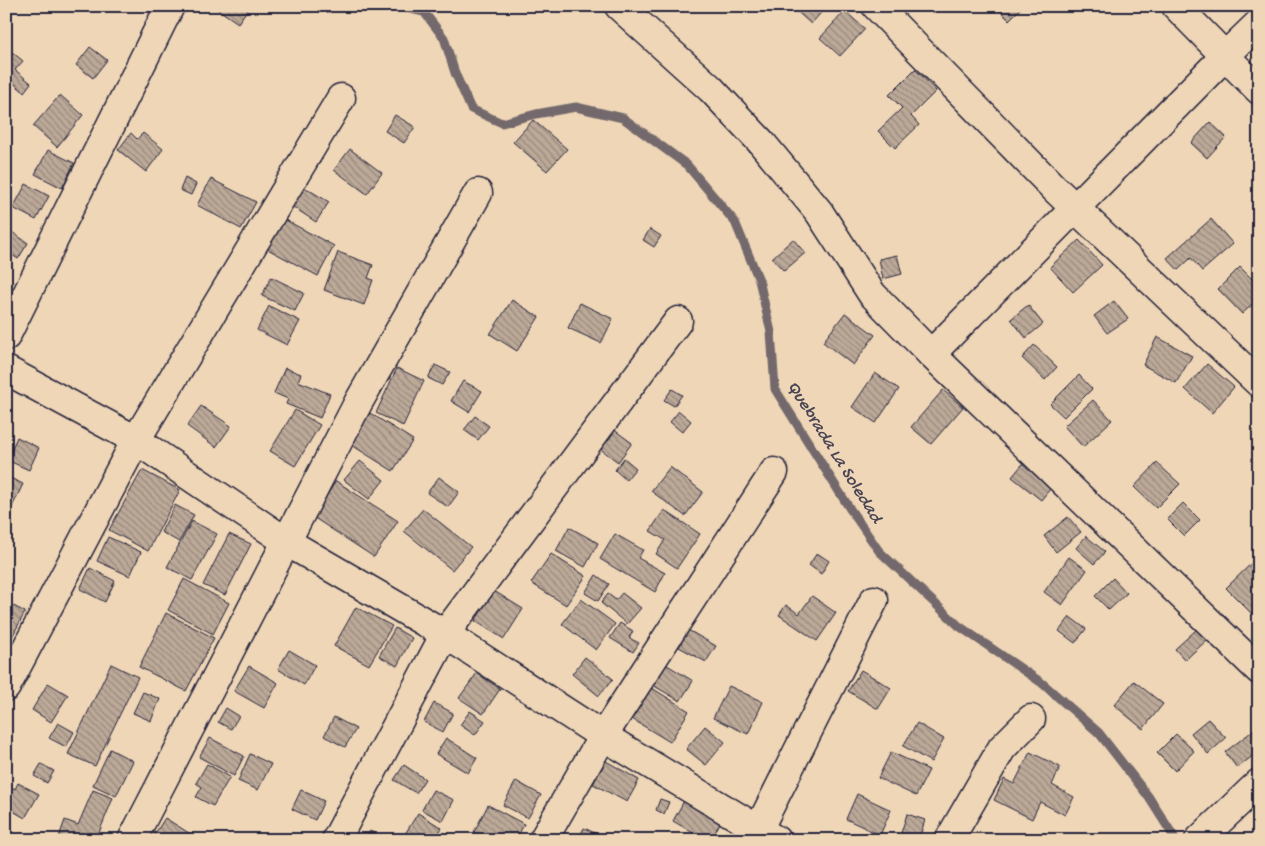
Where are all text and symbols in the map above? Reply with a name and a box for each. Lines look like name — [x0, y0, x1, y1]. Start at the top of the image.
water label: Quebrada La Soledad — [782, 377, 887, 529]

